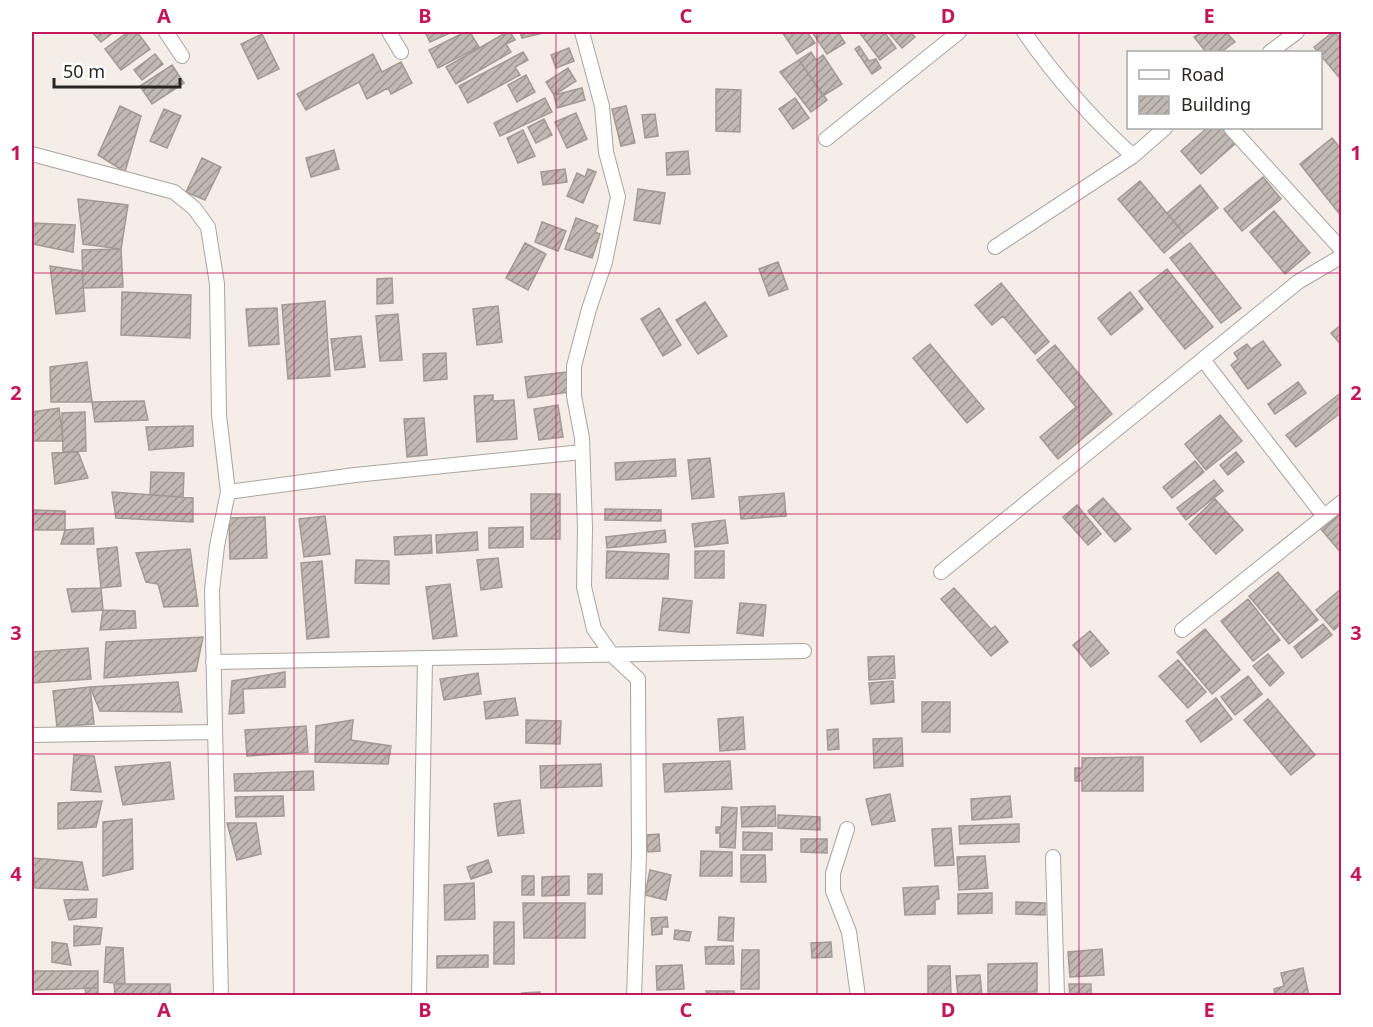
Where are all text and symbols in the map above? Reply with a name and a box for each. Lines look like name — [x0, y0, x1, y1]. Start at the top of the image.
text: A — [157, 2, 171, 29]
text: B — [418, 2, 432, 29]
text: C — [680, 2, 693, 29]
text: D — [941, 2, 955, 29]
text: E — [1203, 2, 1215, 29]
scale bar — [54, 51, 180, 89]
legend — [1127, 51, 1322, 129]
text: 50 m — [63, 59, 105, 83]
text: Road — [1181, 62, 1224, 86]
text: Building — [1181, 92, 1251, 116]
text: 1 — [10, 139, 22, 166]
text: 1 — [1350, 139, 1362, 166]
text: 2 — [10, 379, 22, 406]
text: 2 — [1350, 379, 1362, 406]
text: 3 — [10, 619, 22, 646]
text: 3 — [1350, 619, 1362, 646]
text: 4 — [10, 860, 22, 887]
text: 4 — [1350, 860, 1362, 887]
text: A — [157, 996, 171, 1023]
text: B — [418, 996, 432, 1023]
text: C — [680, 996, 693, 1023]
text: D — [941, 996, 955, 1023]
text: E — [1203, 996, 1215, 1023]

